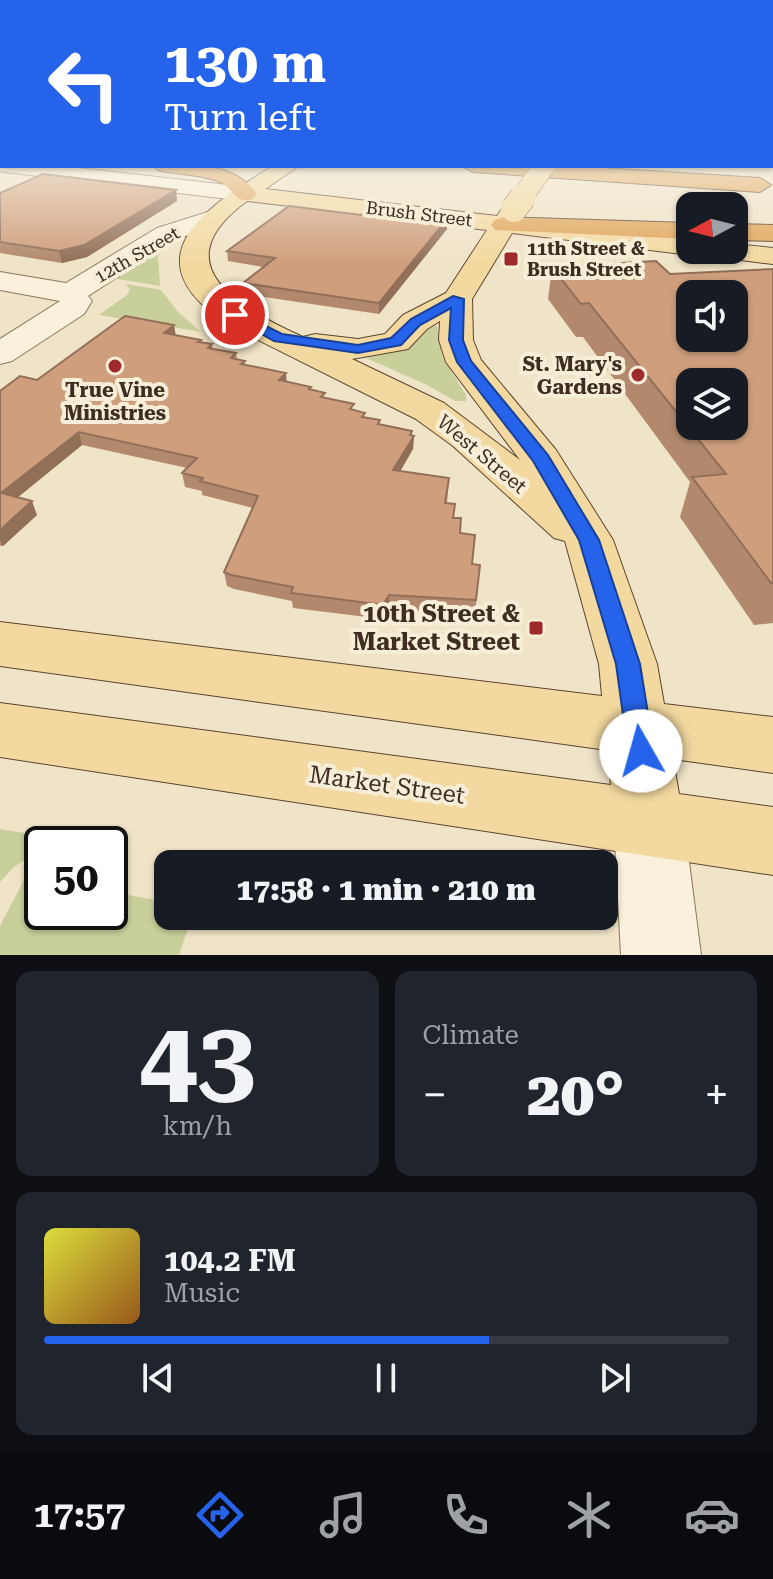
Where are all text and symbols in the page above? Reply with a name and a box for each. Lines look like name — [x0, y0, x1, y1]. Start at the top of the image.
text: 130 m — [164, 30, 326, 96]
icon: left — [32, 32, 136, 136]
text: Turn left — [164, 97, 316, 139]
north arrow — [676, 192, 748, 264]
map controls — [676, 192, 748, 440]
street label: Brush Street — [365, 197, 474, 230]
street label: 12th Street — [90, 222, 183, 287]
place label: 11th Street & Brush Street — [527, 238, 645, 280]
marker: 11th Street & Brush Street — [502, 250, 520, 268]
button: sound — [676, 280, 748, 352]
pin — [201, 281, 269, 349]
icon: arrive — [213, 293, 257, 337]
place label: St. Mary's Gardens — [522, 352, 622, 399]
marker: True Vine Ministries — [106, 357, 124, 375]
marker: St. Mary's Gardens — [629, 366, 647, 384]
button: layers — [676, 368, 748, 440]
place label: True Vine Ministries — [64, 378, 166, 425]
street label: West Street — [432, 410, 532, 499]
place label: 10th Street & Market Street — [353, 600, 520, 656]
marker: 10th Street & Market Street — [527, 619, 545, 637]
position arrow — [599, 709, 683, 793]
street label: Market Street — [307, 760, 467, 810]
speed limit sign: 50 — [24, 826, 128, 930]
text: 17:58 · 1 min · 210 m — [236, 872, 536, 907]
text: 43 — [139, 998, 255, 1119]
text: Climate — [423, 1020, 519, 1050]
text: 20° — [527, 1059, 624, 1130]
text: − — [423, 1069, 447, 1121]
text: + — [704, 1069, 729, 1121]
text: km/h — [162, 1111, 232, 1141]
text: 104.2 FM — [164, 1243, 296, 1278]
text: Music — [164, 1278, 240, 1308]
icon: previous — [136, 1356, 180, 1400]
icon: pause — [364, 1356, 408, 1400]
icon: next — [593, 1356, 637, 1400]
icon: directions — [192, 1487, 248, 1543]
icon: music — [315, 1487, 371, 1543]
icon: phone — [438, 1487, 494, 1543]
icon: climate — [561, 1487, 617, 1543]
icon: car — [684, 1487, 740, 1543]
text: 17:57 — [33, 1494, 125, 1536]

